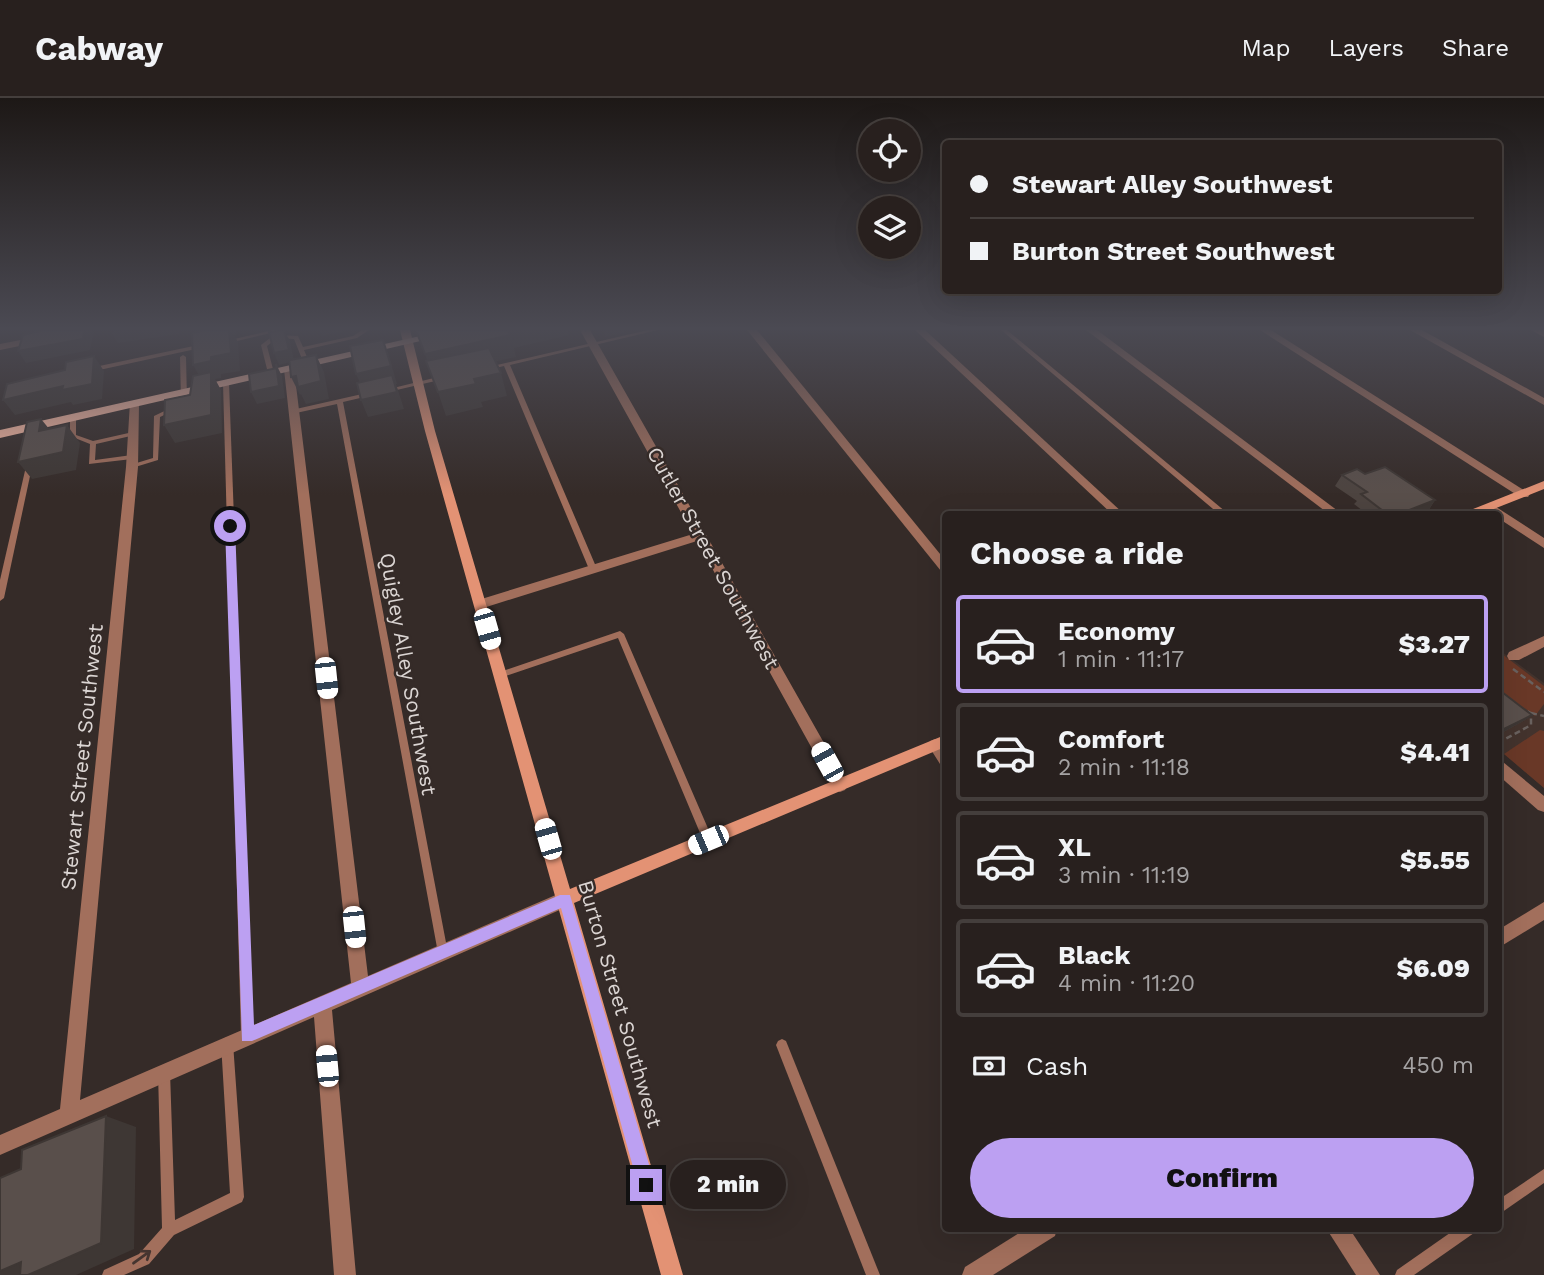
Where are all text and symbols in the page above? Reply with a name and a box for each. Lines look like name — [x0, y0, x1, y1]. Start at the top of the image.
text: Cabway — [35, 29, 163, 68]
text: Map — [1242, 34, 1290, 62]
text: Layers — [1328, 34, 1404, 62]
text: Share — [1442, 34, 1509, 62]
map controls — [858, 119, 921, 259]
button: locate — [858, 119, 921, 182]
text: Stewart Alley Southwest — [1012, 169, 1332, 199]
button: layers — [858, 196, 921, 259]
text: Burton Street Southwest — [1012, 236, 1335, 266]
street label: Cutler Street Southwest — [642, 442, 785, 673]
route start — [214, 510, 246, 542]
text: Choose a ride — [970, 534, 1184, 572]
street label: Quigley Alley Southwest — [375, 551, 442, 797]
car — [472, 606, 503, 652]
icon: car — [974, 613, 1037, 676]
text: Economy — [1058, 616, 1175, 646]
street label: Stewart Street Southwest — [55, 622, 108, 891]
text: $3.27 — [1398, 629, 1470, 659]
text: 1 min · 11:17 — [1058, 646, 1184, 673]
car — [314, 656, 339, 700]
icon: car — [974, 721, 1037, 784]
text: Comfort — [1058, 724, 1164, 754]
text: $4.41 — [1400, 737, 1470, 767]
car — [808, 739, 847, 785]
text: 2 min · 11:18 — [1058, 754, 1190, 781]
car — [533, 816, 564, 862]
car — [685, 822, 732, 858]
icon: car — [974, 829, 1037, 892]
text: XL — [1058, 832, 1091, 862]
text: $5.55 — [1400, 845, 1470, 875]
text: 3 min · 11:19 — [1058, 862, 1190, 889]
street label: Burton Street Southwest — [573, 877, 668, 1131]
car — [342, 905, 367, 949]
icon: car — [974, 937, 1037, 1000]
text: Black — [1058, 940, 1130, 970]
text: $6.09 — [1396, 953, 1470, 983]
text: 4 min · 11:20 — [1058, 970, 1195, 997]
car — [315, 1044, 340, 1088]
icon: cash — [970, 1047, 1008, 1085]
text: Cash — [1026, 1051, 1088, 1081]
text: 450 m — [1402, 1052, 1474, 1079]
button: Confirm — [970, 1138, 1474, 1218]
callout: 2 min — [670, 1160, 786, 1210]
route end — [630, 1169, 662, 1201]
text: 2 min — [697, 1171, 759, 1198]
one-way arrow — [132, 1250, 151, 1264]

